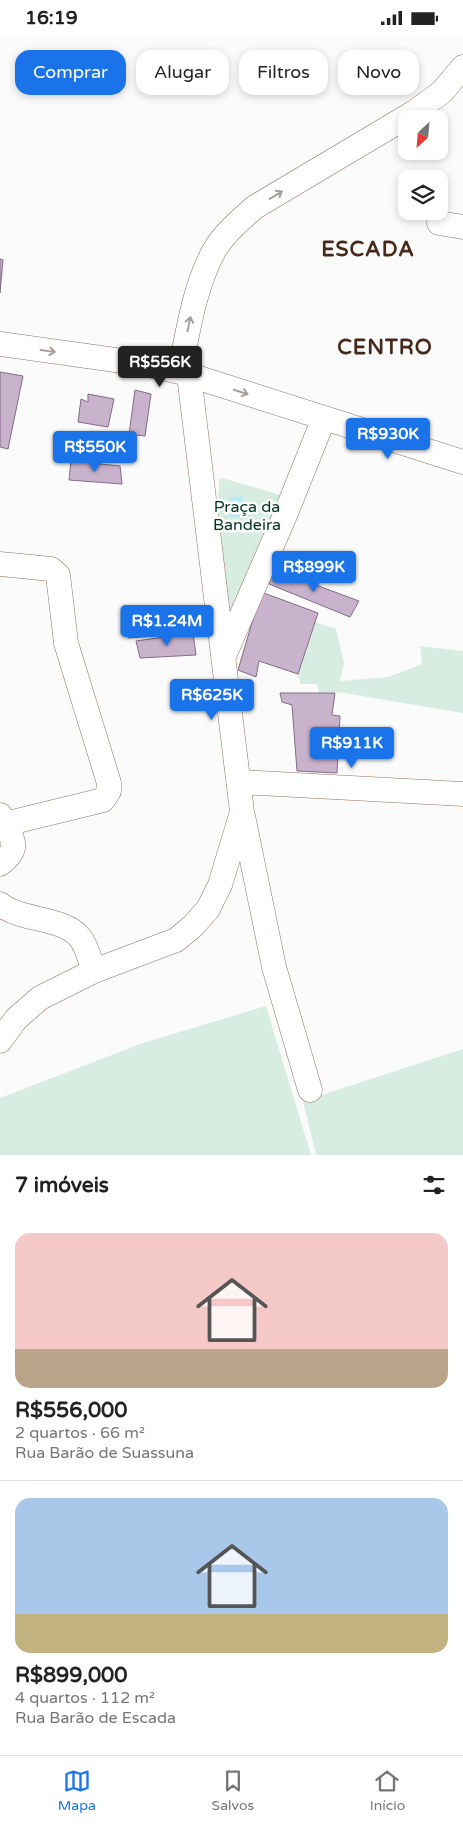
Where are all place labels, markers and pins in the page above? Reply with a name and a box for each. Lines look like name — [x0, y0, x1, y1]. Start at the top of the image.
pin: R$556K — [119, 345, 201, 388]
pin: R$930K — [347, 417, 429, 460]
pin: R$550K — [54, 431, 136, 473]
pin: R$899K — [273, 551, 355, 593]
pin: R$1.24M — [121, 605, 213, 647]
pin: R$625K — [171, 679, 253, 721]
pin: R$911K — [311, 727, 393, 769]

